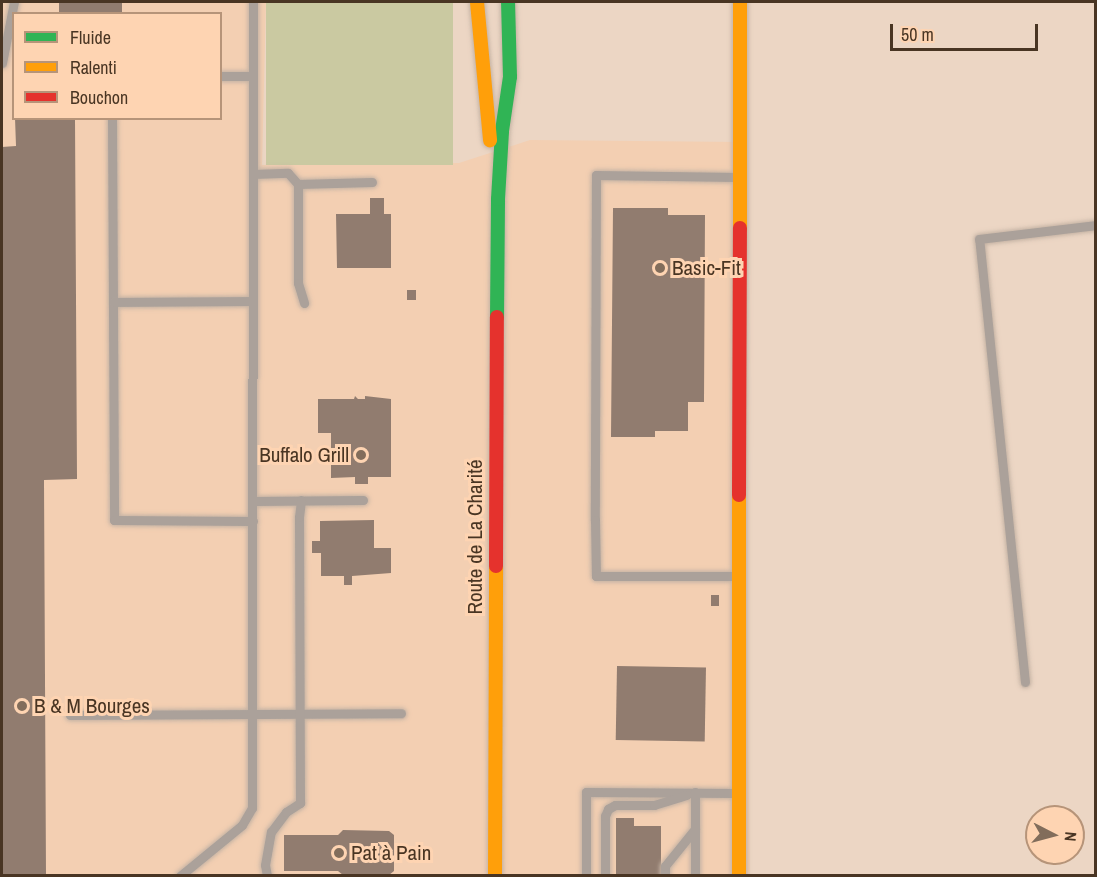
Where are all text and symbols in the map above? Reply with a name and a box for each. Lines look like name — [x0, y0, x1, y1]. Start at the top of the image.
legend — [12, 12, 222, 120]
scale bar — [893, 12, 1042, 50]
text: 50 m — [901, 22, 934, 47]
text: Fluide — [70, 25, 111, 50]
text: Ralenti — [70, 55, 117, 80]
text: Bouchon — [70, 85, 128, 110]
place label: Basic-Fit — [672, 255, 741, 281]
marker: Basic-Fit — [653, 261, 667, 275]
place label: Buffalo Grill — [259, 442, 349, 468]
marker: Buffalo Grill — [354, 448, 368, 462]
street label: Route de La Charité — [462, 459, 488, 615]
place label: B & M Bourges — [34, 693, 150, 719]
marker: B & M Bourges — [15, 699, 29, 713]
north arrow — [1025, 805, 1085, 865]
text: N — [1059, 831, 1082, 843]
place label: Pat à Pain — [351, 840, 431, 866]
marker: Pat à Pain — [332, 846, 346, 860]

